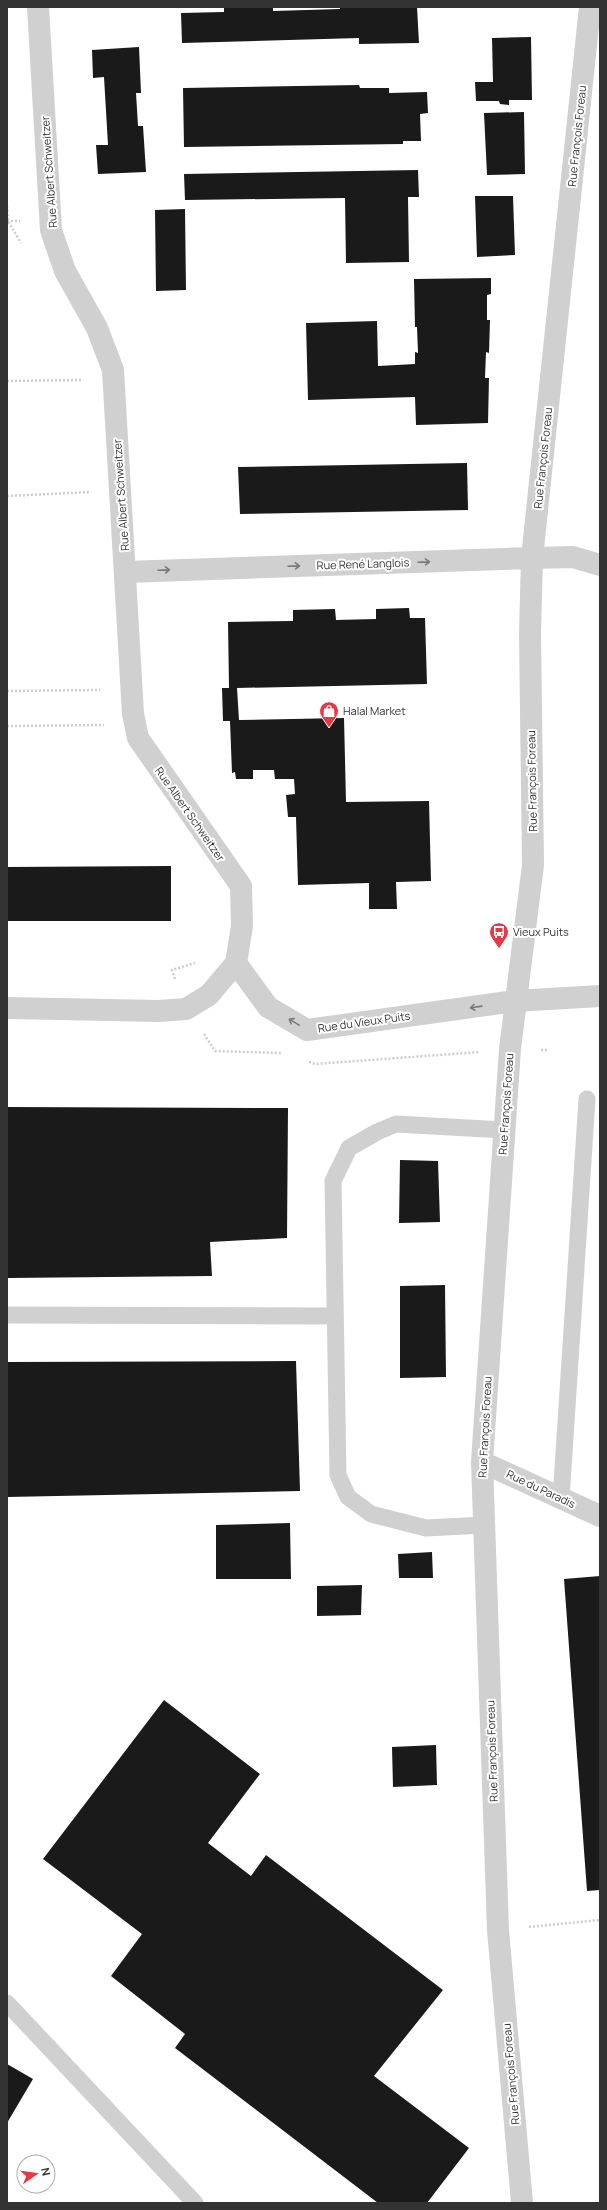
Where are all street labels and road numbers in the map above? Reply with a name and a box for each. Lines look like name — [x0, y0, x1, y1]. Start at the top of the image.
street label: Rue François Foreau — [564, 85, 589, 187]
street label: Rue Albert Schweitzer — [37, 116, 60, 228]
street label: Rue François Foreau — [530, 407, 555, 509]
street label: Rue Albert Schweitzer — [109, 439, 132, 551]
street label: Rue René Langlois — [316, 554, 410, 573]
street label: Rue François Foreau — [523, 730, 540, 832]
street label: Rue Albert Schweitzer — [152, 764, 229, 864]
street label: Rue du Vieux Puits — [317, 1008, 411, 1035]
street label: Rue François Foreau — [494, 1053, 517, 1155]
street label: Rue François Foreau — [474, 1376, 495, 1478]
street label: Rue du Paradis — [504, 1466, 578, 1511]
street label: Rue François Foreau — [482, 1700, 501, 1802]
street label: Rue François Foreau — [499, 2023, 522, 2125]

